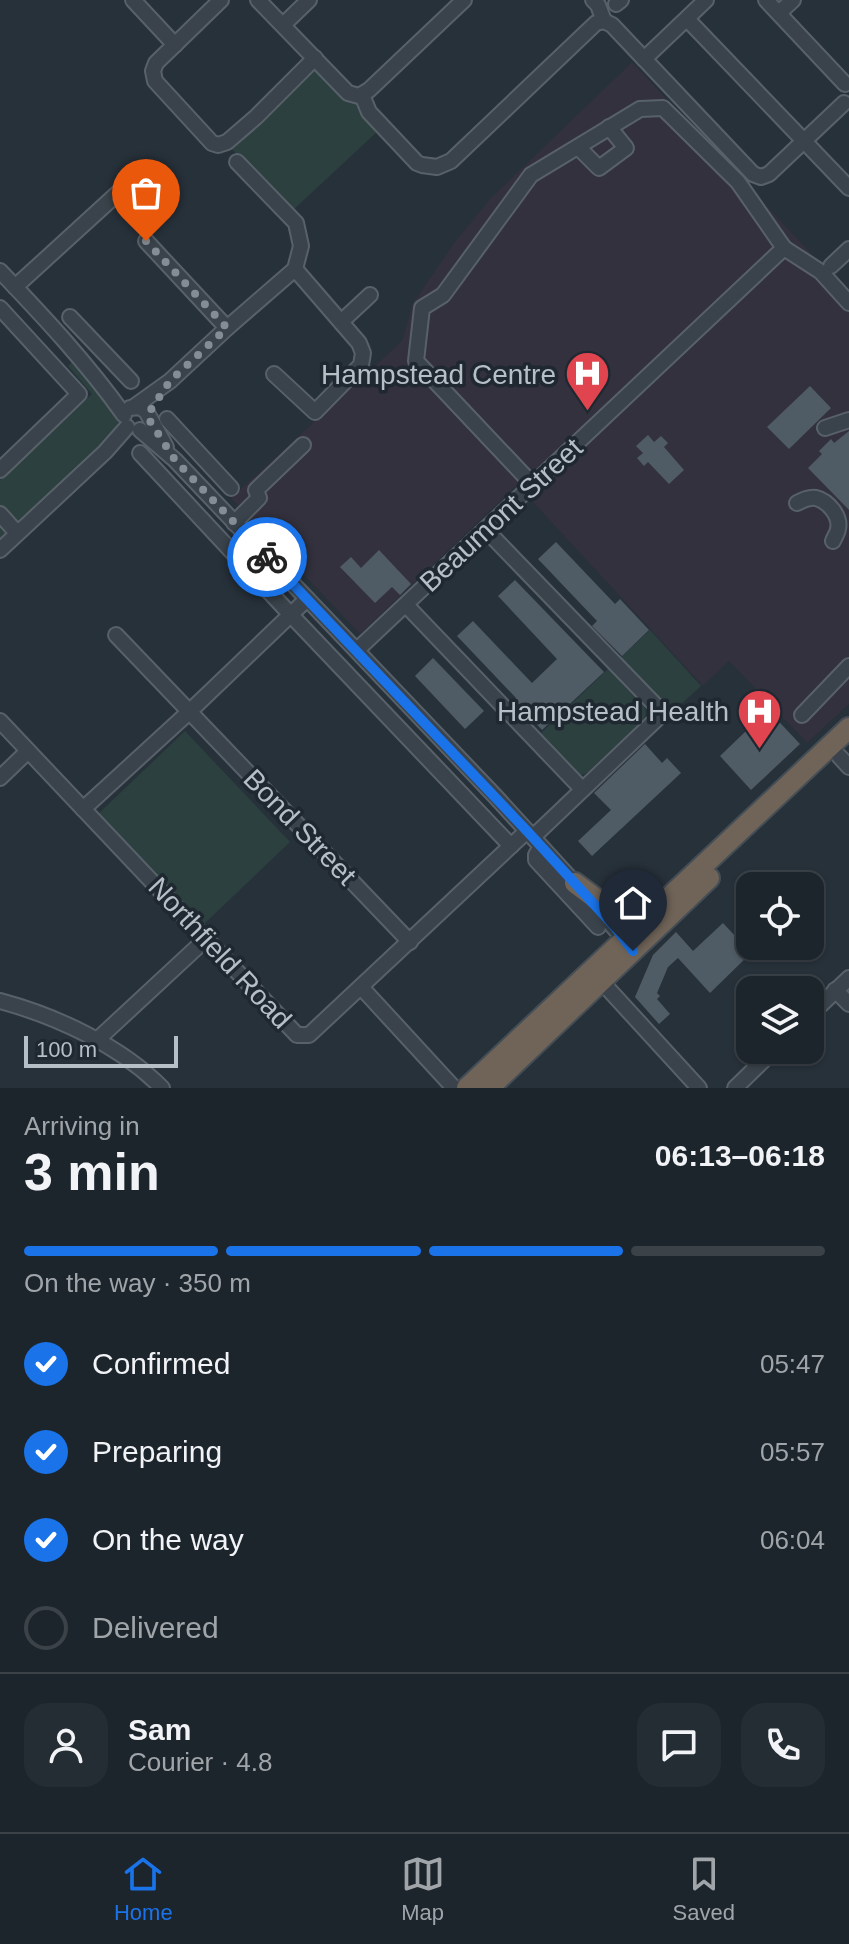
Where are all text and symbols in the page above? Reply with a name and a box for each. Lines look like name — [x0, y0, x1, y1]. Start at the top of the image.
pin — [112, 159, 180, 241]
icon: bag — [124, 171, 168, 215]
hospital icon: Hampstead Centre — [563, 350, 611, 413]
place label: Hampstead Centre — [321, 359, 556, 390]
street label: Beaumont Street — [414, 432, 589, 598]
courier — [227, 517, 307, 597]
icon: bike — [245, 535, 289, 579]
hospital icon: Hampstead Health — [736, 687, 784, 750]
place label: Hampstead Health — [497, 696, 729, 727]
street label: Bond Street — [237, 763, 363, 891]
pin — [599, 869, 667, 951]
street label: Northfield Road — [142, 871, 298, 1035]
map controls — [736, 872, 824, 1064]
button: locate — [736, 872, 824, 960]
icon: home — [611, 881, 655, 925]
button: layers — [736, 976, 824, 1064]
scale bar — [24, 1032, 178, 1068]
text: 100 m — [36, 1037, 97, 1062]
text: Arriving in — [24, 1111, 140, 1141]
text: 06:13–06:18 — [655, 1139, 825, 1172]
text: 3 min — [24, 1143, 160, 1201]
text: On the way · 350 m — [24, 1268, 251, 1298]
icon: check — [24, 1342, 68, 1386]
text: Confirmed — [92, 1347, 230, 1380]
text: 05:47 — [760, 1349, 825, 1379]
icon: check — [24, 1430, 68, 1474]
text: Preparing — [92, 1435, 222, 1468]
text: 05:57 — [760, 1437, 825, 1467]
icon: check — [24, 1518, 68, 1562]
text: On the way — [92, 1523, 244, 1556]
text: 06:04 — [760, 1525, 825, 1555]
text: Delivered — [92, 1611, 219, 1644]
button: person — [24, 1703, 108, 1787]
button: chat — [637, 1703, 721, 1787]
button: phone — [741, 1703, 825, 1787]
text: Sam — [128, 1713, 191, 1746]
text: Courier · 4.8 — [128, 1747, 273, 1777]
tab: Home — [114, 1852, 173, 1926]
tab: Map — [401, 1852, 445, 1926]
tab: Saved — [673, 1852, 735, 1926]

